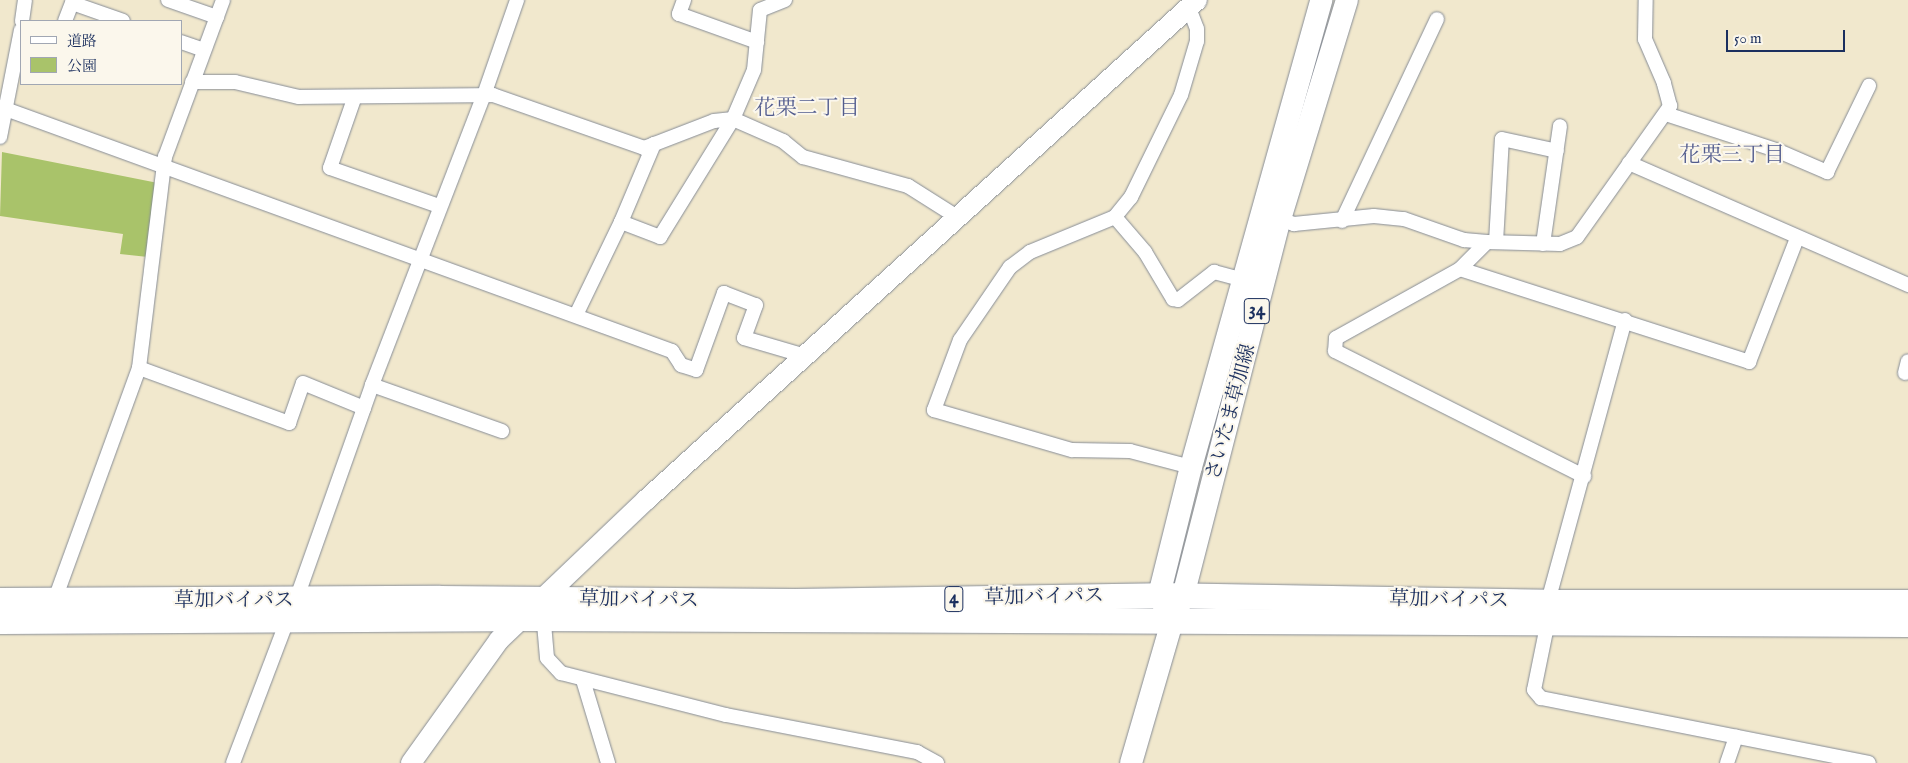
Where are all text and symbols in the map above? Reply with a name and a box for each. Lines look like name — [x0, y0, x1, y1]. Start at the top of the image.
legend — [20, 20, 182, 85]
scale bar — [1728, 20, 1847, 52]
text: 50 m — [1734, 29, 1762, 48]
text: 道路 — [67, 32, 97, 51]
text: 公園 — [67, 57, 97, 76]
district label: 花栗二丁目 — [755, 96, 859, 122]
district label: 花栗三丁目 — [1680, 143, 1784, 169]
road number: 34 — [1243, 294, 1271, 328]
street label: さいたま草加線 — [1201, 341, 1261, 483]
road number: 4 — [944, 582, 964, 616]
street label: 草加バイパス — [984, 584, 1104, 610]
street label: 草加バイパス — [579, 587, 699, 613]
street label: 草加バイパス — [1389, 587, 1509, 613]
street label: 草加バイパス — [174, 588, 294, 612]

